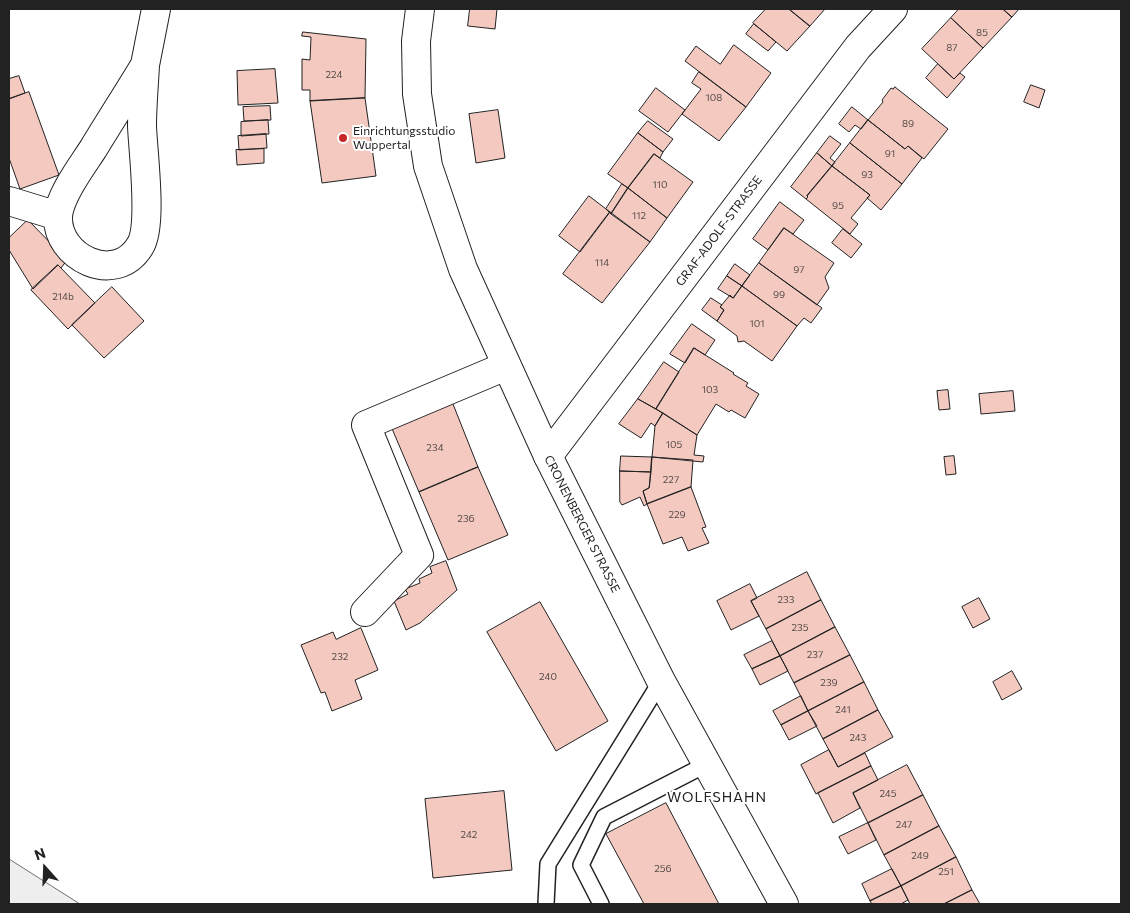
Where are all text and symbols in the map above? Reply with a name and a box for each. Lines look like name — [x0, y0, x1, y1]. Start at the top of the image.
house number: 85 — [976, 27, 988, 39]
house number: 87 — [946, 42, 958, 54]
house number: 224 — [326, 69, 342, 81]
house number: 108 — [706, 92, 722, 104]
house number: 89 — [902, 118, 914, 130]
place label: Einrichtungsstudio Wuppertal — [353, 124, 455, 152]
marker: Einrichtungsstudio Wuppertal — [337, 132, 349, 144]
house number: 91 — [885, 148, 895, 160]
house number: 93 — [861, 169, 873, 181]
street label: GRAF-ADOLF-STRASSE — [673, 173, 765, 289]
house number: 110 — [652, 179, 668, 191]
house number: 95 — [832, 200, 844, 212]
house number: 112 — [632, 210, 646, 222]
house number: 114 — [595, 257, 609, 269]
house number: 97 — [793, 264, 805, 276]
house number: 99 — [773, 289, 785, 301]
house number: 214b — [52, 291, 74, 303]
house number: 101 — [749, 318, 765, 330]
house number: 103 — [702, 384, 718, 396]
house number: 105 — [666, 439, 682, 451]
house number: 234 — [426, 442, 444, 454]
street label: CRONENBERGER STRASSE — [541, 453, 623, 595]
house number: 227 — [663, 474, 679, 486]
house number: 229 — [668, 509, 686, 521]
house number: 236 — [457, 513, 475, 525]
house number: 233 — [778, 594, 794, 606]
house number: 235 — [792, 622, 808, 634]
house number: 237 — [807, 649, 823, 661]
house number: 232 — [332, 651, 348, 663]
house number: 240 — [539, 671, 557, 683]
house number: 239 — [820, 677, 838, 689]
house number: 241 — [835, 704, 851, 716]
house number: 243 — [849, 732, 867, 744]
house number: 245 — [879, 788, 897, 800]
district label: WOLFSHAHN — [666, 789, 768, 805]
house number: 247 — [896, 819, 912, 831]
house number: 242 — [461, 829, 477, 841]
north arrow — [20, 843, 70, 893]
text: N — [32, 844, 48, 863]
house number: 249 — [911, 850, 929, 862]
house number: 256 — [654, 863, 672, 875]
house number: 251 — [938, 866, 954, 878]

